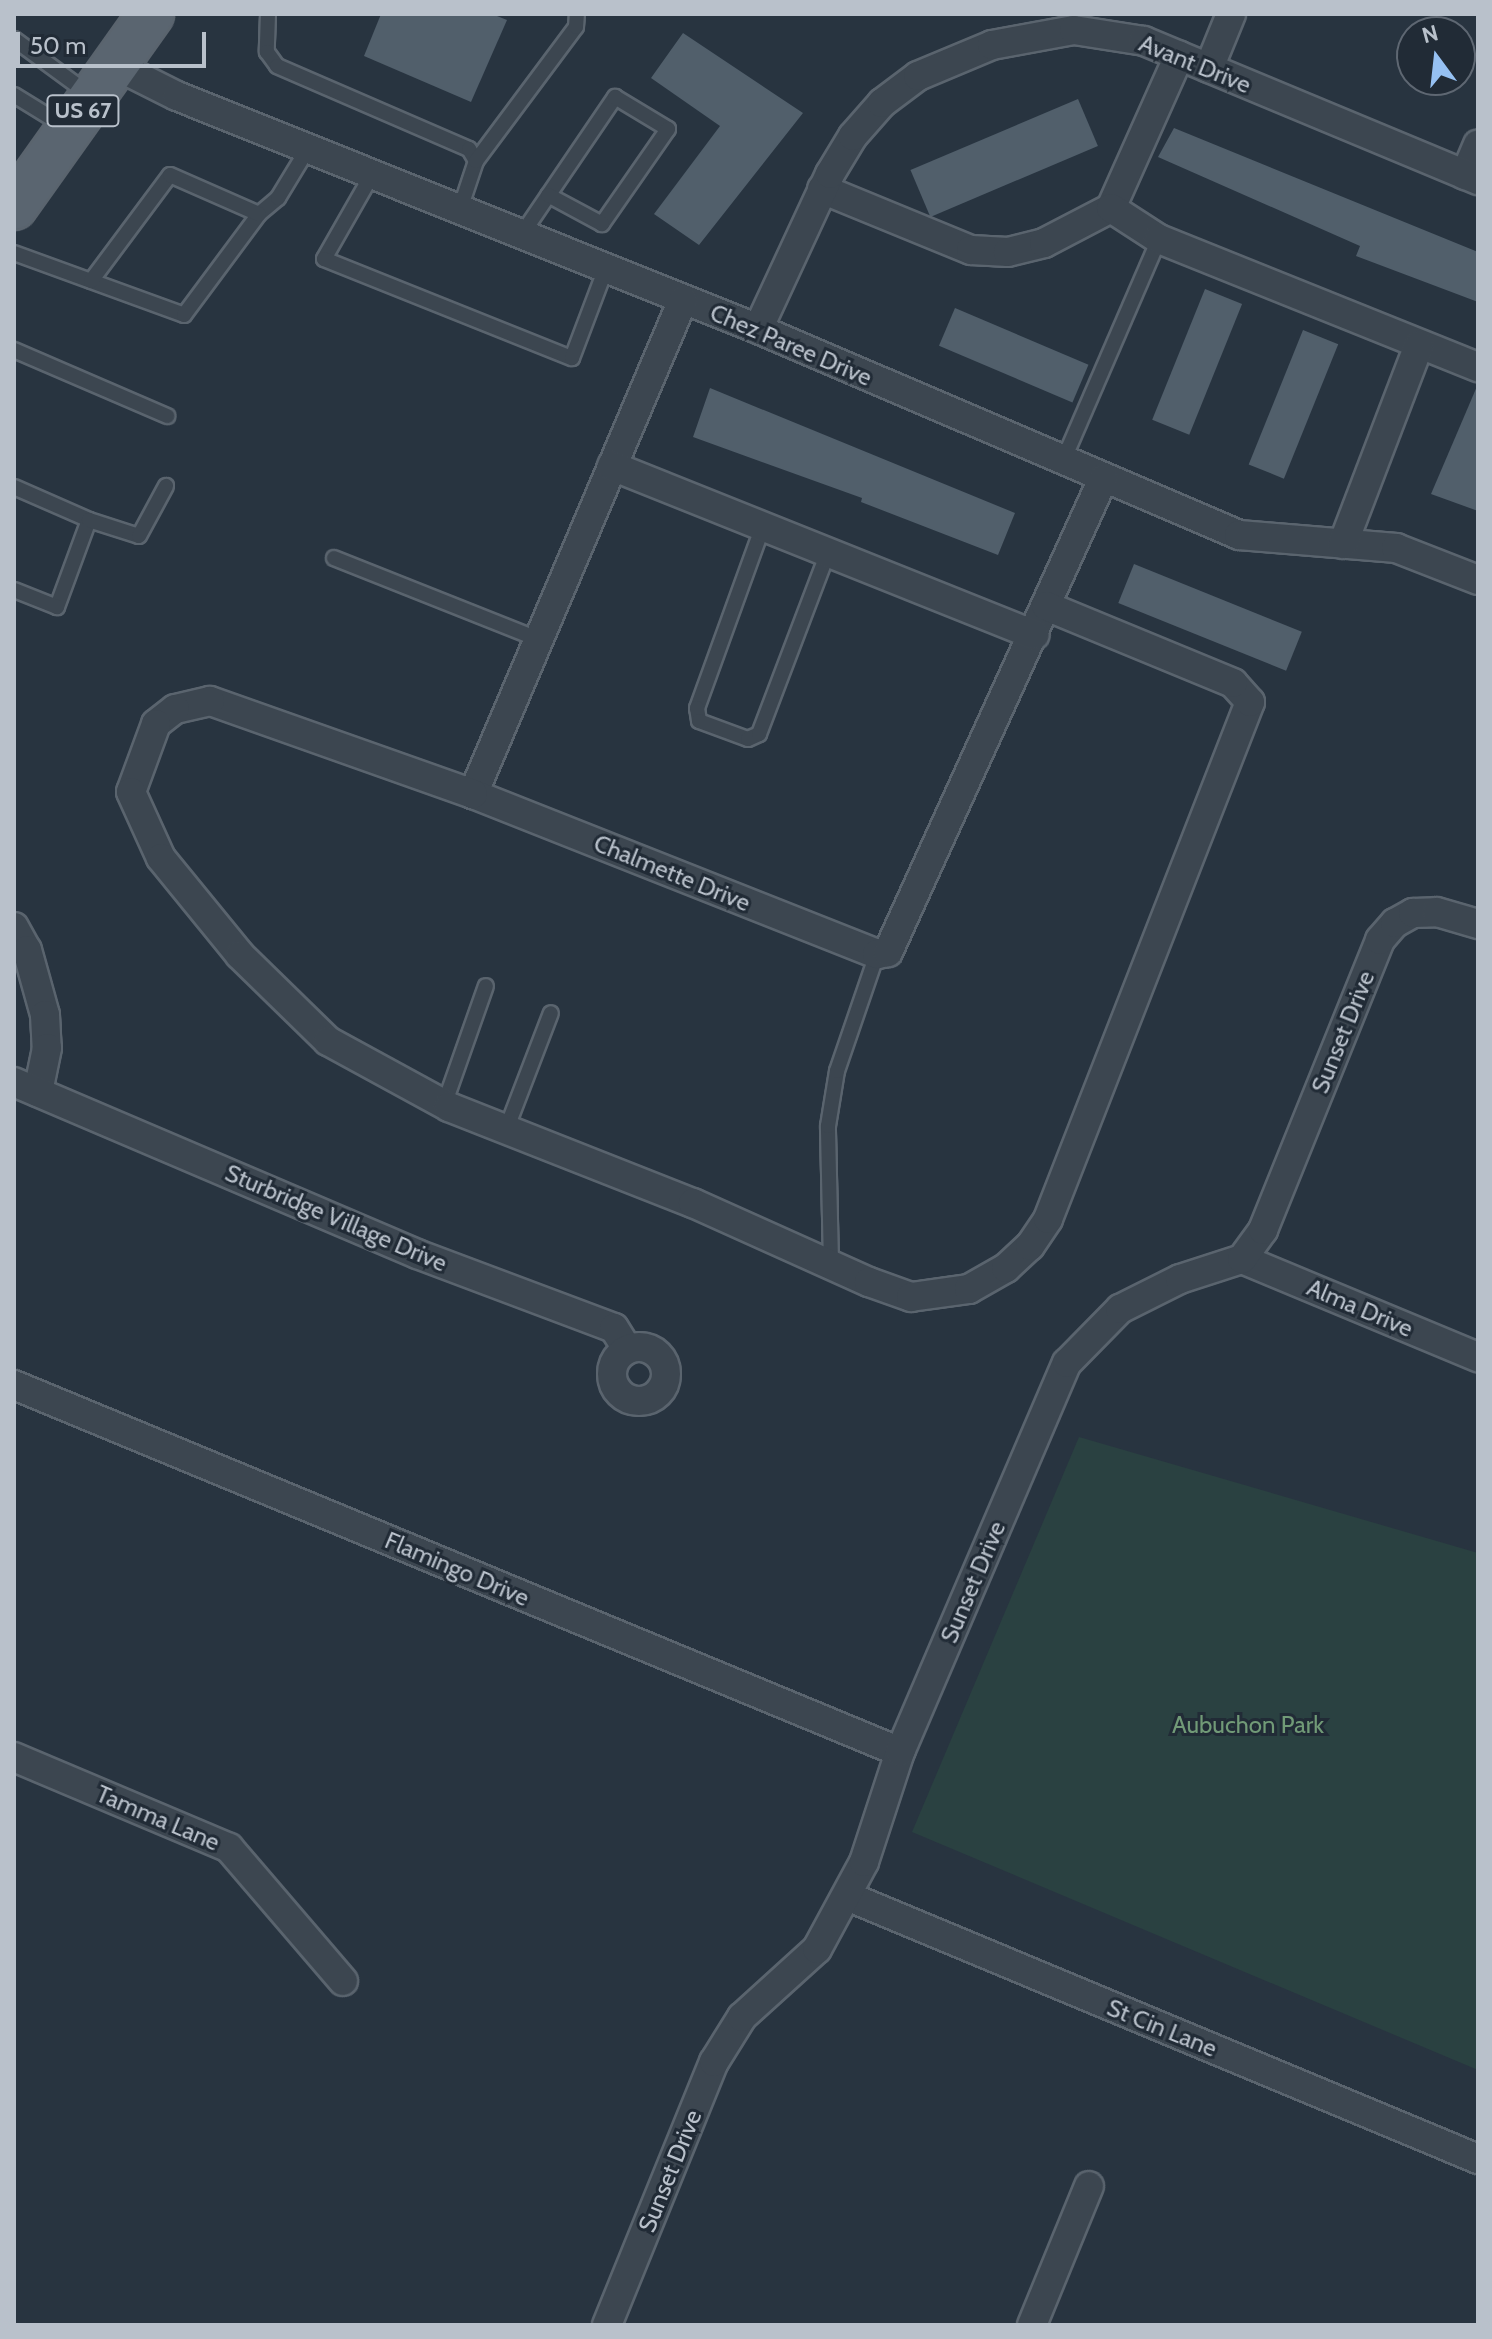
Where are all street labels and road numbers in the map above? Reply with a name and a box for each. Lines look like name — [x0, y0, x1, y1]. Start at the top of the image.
street label: Avant Drive — [1135, 29, 1255, 99]
road number: US 67 — [45, 93, 121, 129]
street label: Chez Paree Drive — [706, 298, 876, 392]
street label: Chalmette Drive — [590, 829, 754, 917]
street label: Sunset Drive — [1305, 967, 1381, 1097]
street label: Sturbridge Village Drive — [221, 1158, 451, 1278]
street label: Alma Drive — [1303, 1273, 1417, 1343]
street label: Sunset Drive — [934, 1517, 1012, 1647]
street label: Flamingo Drive — [381, 1526, 533, 1612]
street label: Tamma Lane — [92, 1779, 224, 1857]
street label: St Cin Lane — [1103, 1993, 1221, 2063]
street label: Sunset Drive — [632, 2106, 708, 2236]

